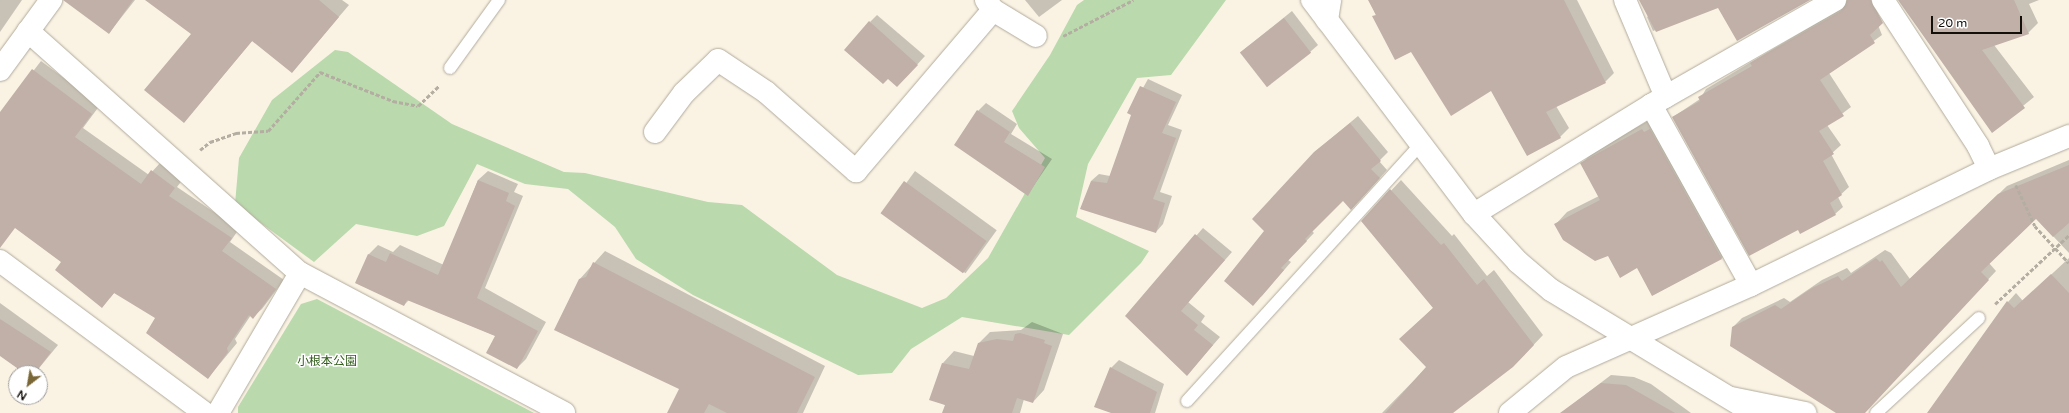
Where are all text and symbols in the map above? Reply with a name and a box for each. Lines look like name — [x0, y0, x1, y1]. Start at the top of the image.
scale bar — [1933, 8, 2024, 34]
text: 20 m — [1938, 16, 1967, 30]
park label: 小根本公園 — [297, 355, 357, 369]
north arrow — [8, 365, 48, 405]
text: N — [15, 387, 29, 403]

